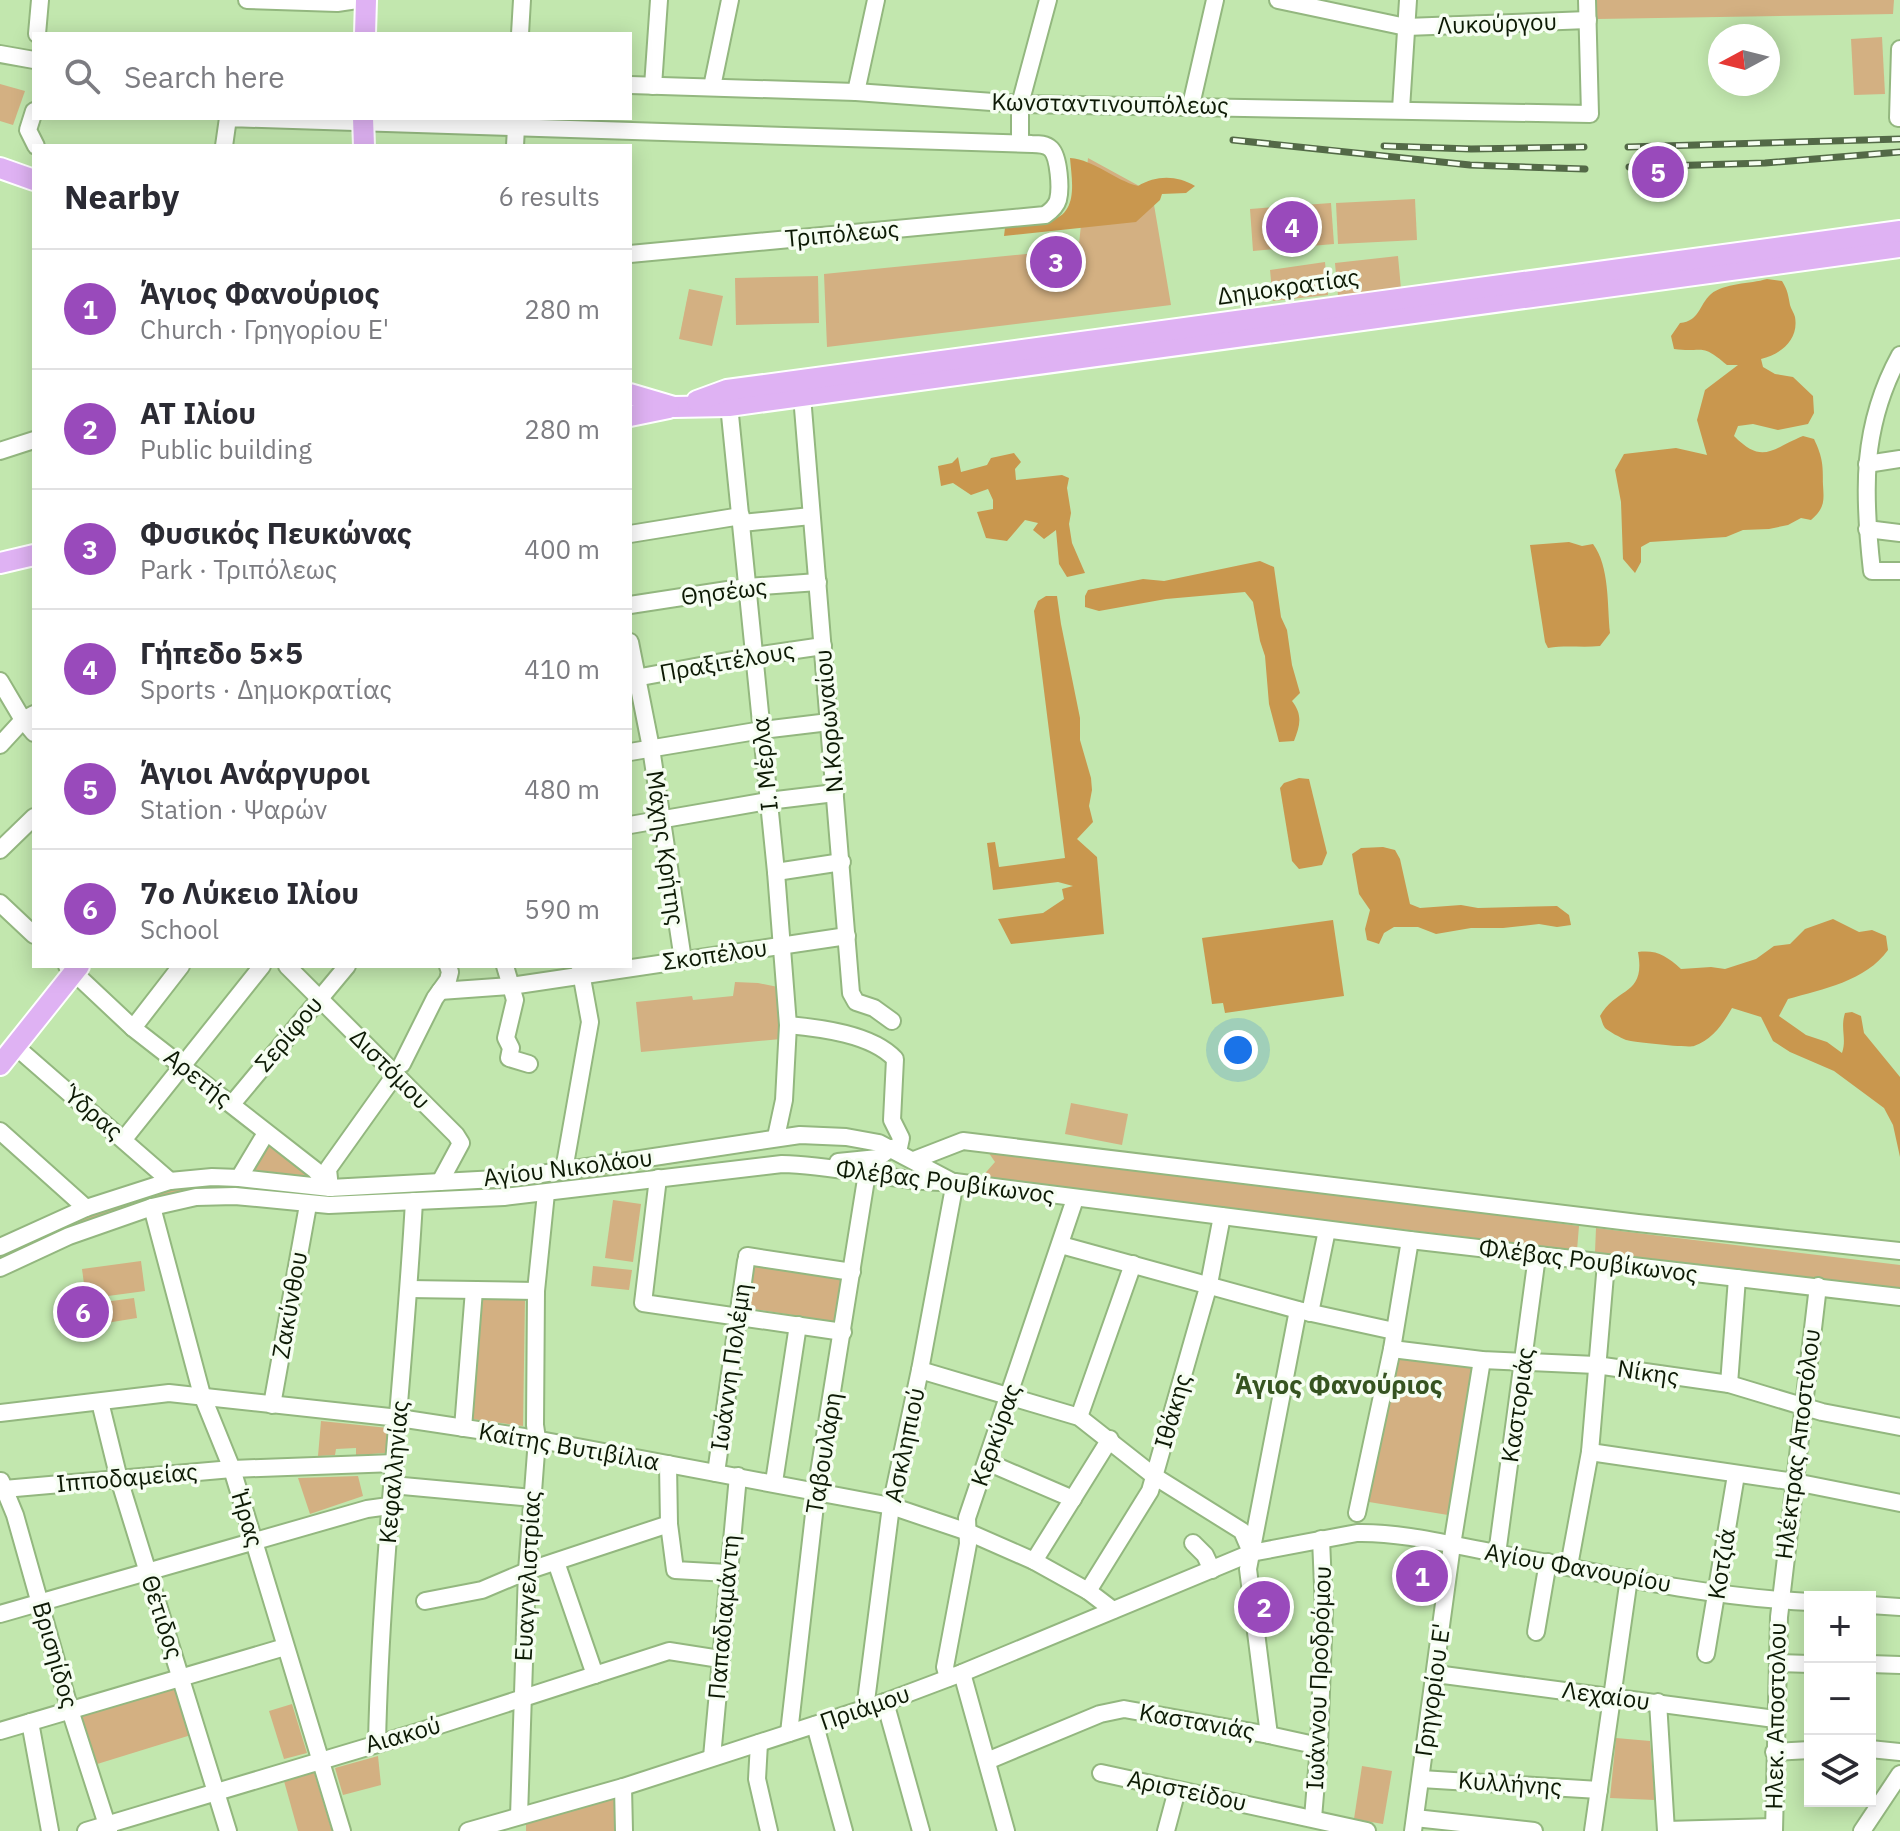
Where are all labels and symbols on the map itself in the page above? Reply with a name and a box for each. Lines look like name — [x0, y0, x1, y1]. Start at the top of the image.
street label: Λυκούργου — [1436, 5, 1558, 41]
north arrow — [1708, 24, 1780, 96]
street label: Κωνσταντινουπόλεως — [991, 85, 1229, 121]
pin: 5 — [1632, 142, 1684, 202]
pin: 4 — [1266, 197, 1318, 257]
street label: Τριπόλεως — [784, 212, 900, 254]
pin: 3 — [1030, 232, 1082, 292]
street label: Δημοκρατίας — [1215, 260, 1361, 312]
street label: Θησέως — [679, 570, 769, 612]
street label: Πραξιτέλους — [657, 633, 797, 689]
street label: Ν.Κορωναίου — [806, 648, 850, 794]
street label: Ι. Μέρλα — [743, 716, 785, 813]
street label: Μάχης Κρήτης — [639, 768, 693, 928]
street label: Σκοπέλου — [660, 931, 769, 977]
street label: Σερίφου — [247, 989, 329, 1078]
street label: Διστόμου — [343, 1021, 438, 1116]
your location — [1218, 1030, 1258, 1070]
street label: Αρετής — [158, 1041, 239, 1114]
street label: Ύδρας — [56, 1077, 130, 1147]
street label: Αγίου Νικολάου — [481, 1141, 654, 1193]
street label: Φλέβας Ρουβίκωνος — [834, 1152, 1056, 1210]
street label: Φλέβας Ρουβίκωνος — [1477, 1231, 1699, 1289]
street label: Ζακύνθου — [264, 1249, 314, 1361]
street label: Ιωάννη Πολέμη — [702, 1281, 758, 1453]
pin: 6 — [57, 1282, 109, 1342]
street label: Ηλέκτρας Αποστόλου — [1767, 1327, 1827, 1561]
street label: Καστοριάς — [1493, 1345, 1541, 1464]
street label: Νίκης — [1615, 1352, 1681, 1392]
district label: Άγιος Φανούριος — [1235, 1367, 1443, 1401]
street label: Ιθάκης — [1146, 1370, 1198, 1452]
street label: Κερκύρας — [963, 1379, 1028, 1490]
street label: Ασκληπιού — [876, 1384, 932, 1505]
street label: Ταβουλάρη — [798, 1390, 848, 1516]
street label: Κεφαλληνίας — [371, 1399, 415, 1545]
street label: Καίτης Βυτιβίλια — [476, 1414, 662, 1478]
street label: Ιπποδαμείας — [55, 1455, 199, 1499]
street label: Ήρας — [224, 1486, 272, 1551]
street label: Ευαγγελιστρίας — [507, 1490, 547, 1662]
street label: Κοτζιά — [1700, 1526, 1742, 1602]
street label: Παπαδιαμάντη — [700, 1533, 746, 1701]
street label: Αγίου Φανουρίου — [1482, 1535, 1674, 1599]
pin: 1 — [1396, 1546, 1448, 1606]
street label: Ιωάννου Προδρόμου — [1298, 1565, 1338, 1791]
street label: Θέτιδος — [134, 1571, 192, 1663]
pin: 2 — [1238, 1577, 1290, 1637]
street label: Βρισηίδος — [26, 1598, 86, 1712]
street label: Γρηγορίου Ε' — [1407, 1621, 1457, 1759]
street label: Ηλεκ. Αποστολου — [1757, 1622, 1793, 1810]
street label: Λεχαίου — [1560, 1673, 1652, 1717]
street label: Πριάμου — [815, 1677, 914, 1737]
street label: Καστανιάς — [1137, 1695, 1257, 1747]
street label: Αιακού — [361, 1708, 444, 1760]
street label: Αριστείδου — [1125, 1762, 1250, 1818]
street label: Κυλλήνης — [1457, 1763, 1563, 1803]

